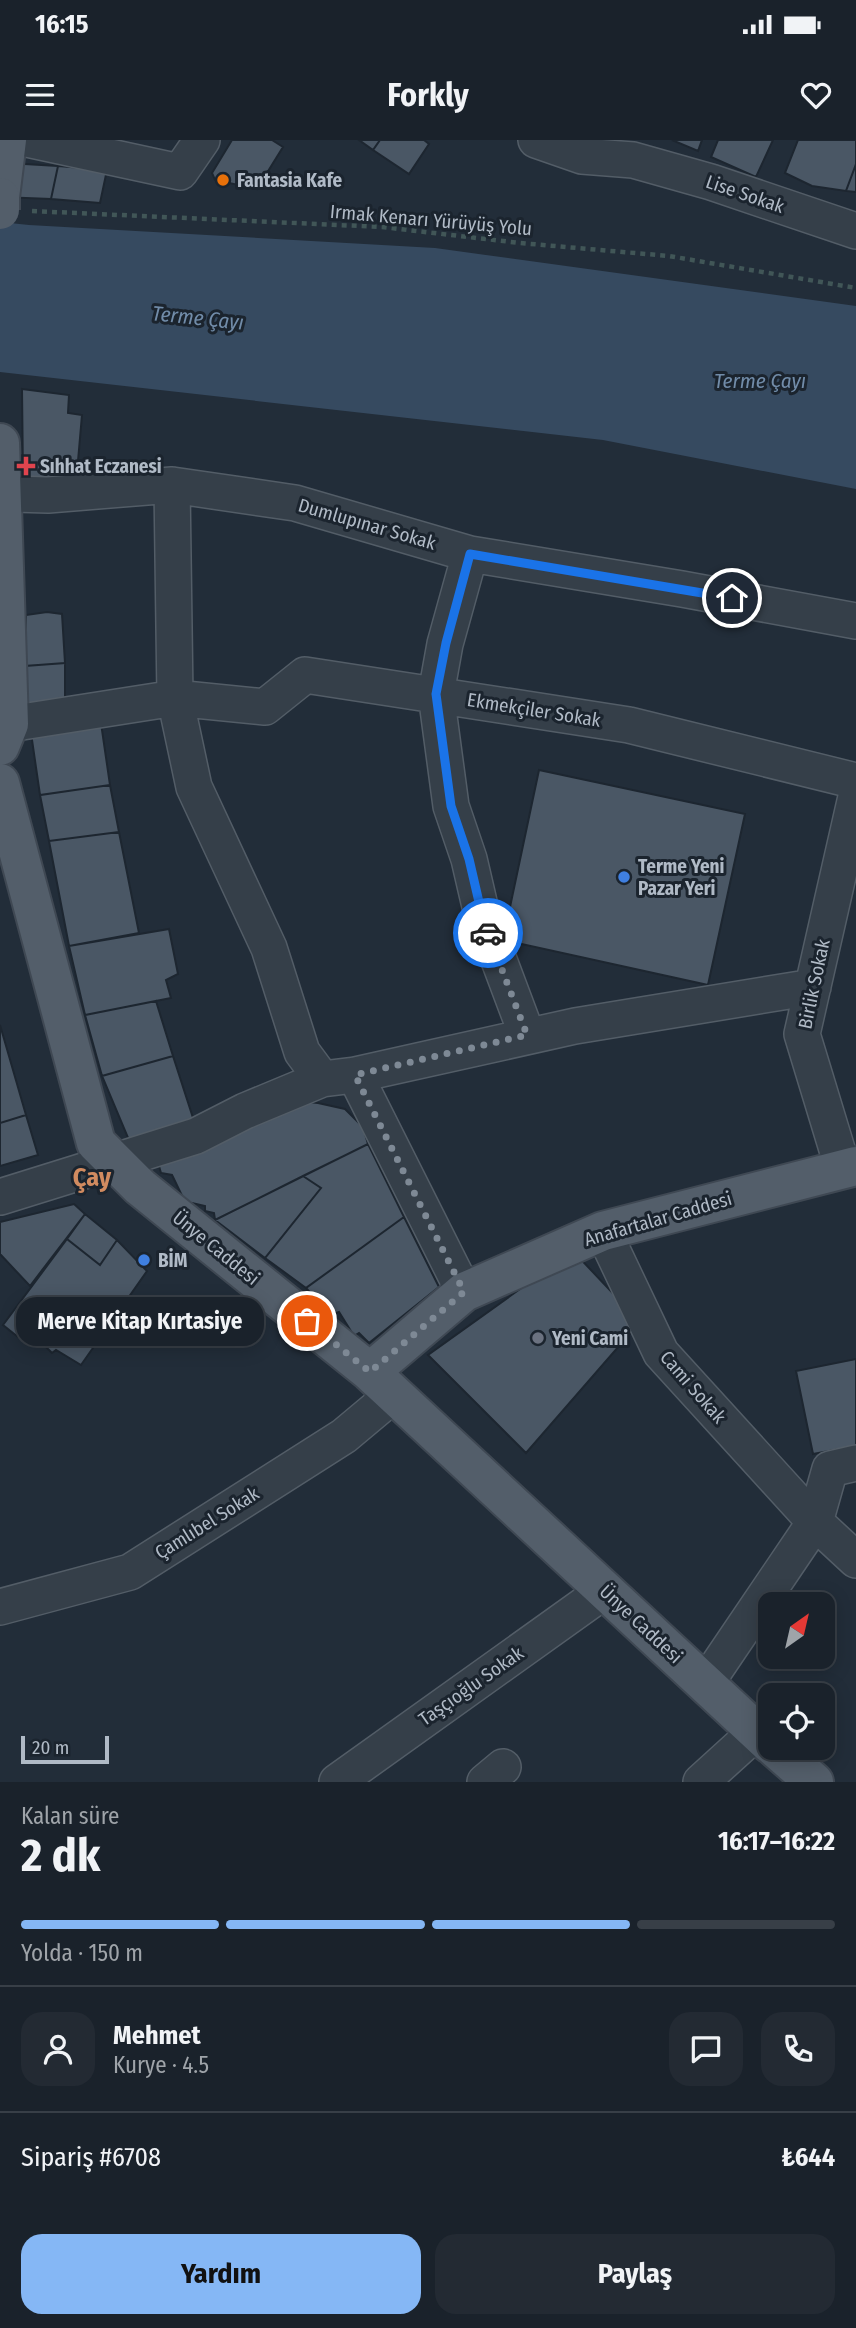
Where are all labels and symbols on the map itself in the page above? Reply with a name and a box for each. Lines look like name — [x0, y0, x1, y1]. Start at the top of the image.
place label: Fantasia Kafe — [237, 169, 342, 192]
street label: Lise Sokak — [703, 170, 787, 218]
marker: Fantasia Kafe — [215, 172, 231, 188]
street label: Irmak Kenarı Yürüyüş Yolu — [329, 200, 533, 240]
water label: Terme Çayı — [151, 300, 245, 336]
water label: Terme Çayı — [714, 368, 806, 394]
place label: Sıhhat Eczanesi — [40, 455, 162, 478]
marker: Sıhhat Eczanesi — [18, 458, 34, 474]
street label: Dumlupınar Sokak — [296, 493, 439, 555]
pin — [702, 568, 762, 628]
street label: Ekmekçiler Sokak — [466, 688, 603, 732]
place label: Terme Yeni Pazar Yeri — [638, 855, 725, 900]
marker: Terme Yeni Pazar Yeri — [616, 869, 632, 885]
courier — [453, 898, 523, 968]
street label: Birlik Sokak — [793, 937, 835, 1031]
district label: Çay — [73, 1162, 112, 1193]
street label: Anafartalar Caddesi — [581, 1187, 735, 1251]
street label: Ünye Caddesi — [168, 1206, 264, 1290]
place label: BİM — [158, 1248, 188, 1272]
marker: BİM — [136, 1252, 152, 1268]
pin — [277, 1291, 337, 1351]
callout: Merve Kitap Kırtasiye — [16, 1296, 265, 1346]
place label: Yeni Cami — [551, 1327, 628, 1350]
marker: Yeni Cami — [530, 1330, 546, 1346]
street label: Cami Sokak — [655, 1346, 731, 1428]
street label: Çamlıbel Sokak — [151, 1482, 263, 1564]
street label: Ünye Caddesi — [595, 1580, 687, 1668]
north arrow — [758, 1592, 835, 1670]
street label: Taşçıoğlu Sokak — [414, 1641, 528, 1731]
scale bar — [21, 1733, 108, 1765]

